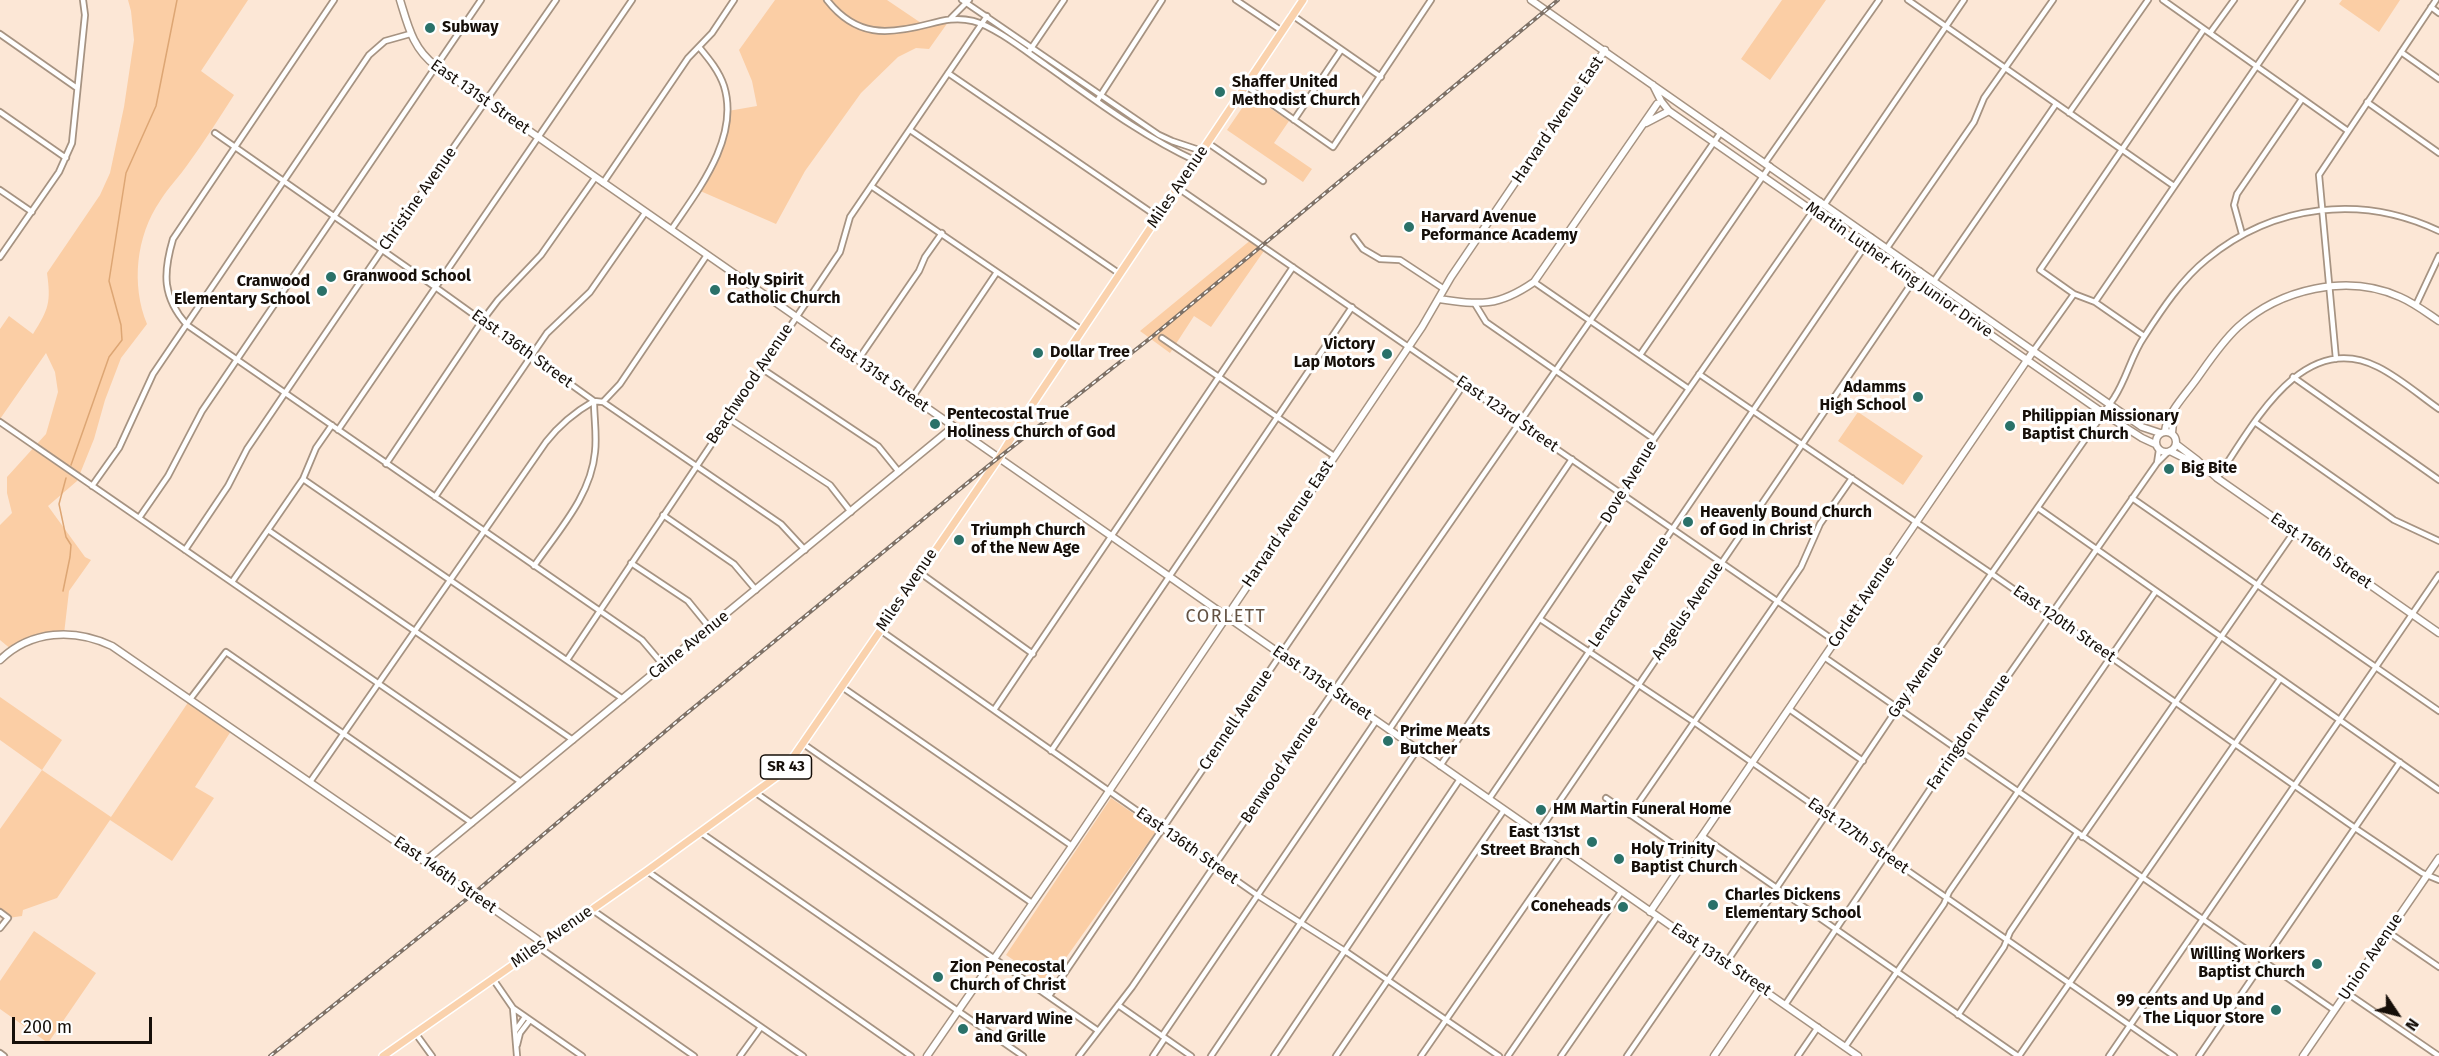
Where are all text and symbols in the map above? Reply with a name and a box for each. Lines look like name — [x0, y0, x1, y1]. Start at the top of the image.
place label: Subway — [442, 18, 498, 38]
marker: Subway — [423, 21, 437, 35]
street label: Harvard Avenue East — [1508, 53, 1608, 187]
street label: East 131st Street — [427, 56, 533, 138]
place label: Shaffer United Methodist Church — [1232, 73, 1360, 111]
marker: Shaffer United Methodist Church — [1213, 85, 1227, 99]
street label: Miles Avenue — [1143, 142, 1213, 232]
street label: Christine Avenue — [375, 143, 461, 255]
street label: Martin Luther King Junior Drive — [1802, 198, 1996, 342]
place label: Harvard Avenue Peformance Academy — [1421, 208, 1578, 246]
marker: Harvard Avenue Peformance Academy — [1402, 220, 1416, 234]
place label: Granwood School — [343, 267, 471, 287]
marker: Granwood School — [324, 270, 338, 284]
place label: Holy Spirit Catholic Church — [727, 271, 841, 309]
place label: Cranwood Elementary School — [174, 272, 310, 310]
marker: Holy Spirit Catholic Church — [708, 283, 722, 297]
marker: Cranwood Elementary School — [315, 284, 329, 298]
street label: East 136th Street — [468, 306, 576, 392]
street label: Beachwood Avenue — [703, 320, 797, 448]
street label: East 131st Street — [826, 334, 932, 416]
place label: Victory Lap Motors — [1294, 335, 1375, 373]
place label: Dollar Tree — [1050, 343, 1130, 363]
marker: Dollar Tree — [1031, 346, 1045, 360]
marker: Victory Lap Motors — [1380, 347, 1394, 361]
street label: East 123rd Street — [1452, 372, 1562, 456]
place label: Adamms High School — [1820, 378, 1906, 416]
marker: Adamms High School — [1911, 390, 1925, 404]
place label: Pentecostal True Holiness Church of God — [947, 405, 1116, 443]
place label: Philippian Missionary Baptist Church — [2022, 407, 2179, 445]
marker: Pentecostal True Holiness Church of God — [928, 417, 942, 431]
marker: Philippian Missionary Baptist Church — [2003, 419, 2017, 433]
street label: Dove Avenue — [1597, 437, 1661, 527]
street label: Harvard Avenue East — [1238, 457, 1338, 591]
place label: Big Bite — [2181, 459, 2237, 479]
marker: Big Bite — [2162, 462, 2176, 476]
place label: Heavenly Bound Church of God In Christ — [1700, 503, 1872, 541]
street label: East 116th Street — [2267, 509, 2375, 593]
marker: Heavenly Bound Church of God In Christ — [1681, 515, 1695, 529]
place label: Triumph Church of the New Age — [971, 521, 1086, 559]
marker: Triumph Church of the New Age — [952, 533, 966, 547]
street label: Lenacrave Avenue — [1585, 533, 1673, 651]
street label: Miles Avenue — [872, 545, 942, 635]
street label: Corlett Avenue — [1824, 553, 1900, 651]
street label: Angelus Avenue — [1648, 558, 1728, 664]
street label: East 120th Street — [2009, 581, 2119, 667]
district label: CORLETT — [1186, 606, 1266, 628]
street label: Caine Avenue — [645, 607, 733, 683]
street label: East 131st Street — [1269, 642, 1375, 724]
street label: Gay Avenue — [1884, 642, 1948, 722]
street label: Crennell Avenue — [1195, 666, 1277, 774]
street label: Farringdon Avenue — [1923, 670, 2015, 794]
street label: Benwood Avenue — [1237, 713, 1323, 827]
place label: Prime Meats Butcher — [1400, 722, 1490, 760]
marker: Prime Meats Butcher — [1381, 734, 1395, 748]
road number: SR 43 — [760, 755, 812, 779]
street label: East 127th Street — [1804, 794, 1912, 878]
place label: HM Martin Funeral Home — [1553, 800, 1731, 820]
marker: HM Martin Funeral Home — [1534, 803, 1548, 817]
street label: East 136th Street — [1132, 804, 1242, 888]
place label: East 131st Street Branch — [1480, 823, 1580, 861]
street label: East 146th Street — [390, 832, 500, 918]
marker: East 131st Street Branch — [1585, 835, 1599, 849]
place label: Holy Trinity Baptist Church — [1631, 840, 1738, 878]
marker: Holy Trinity Baptist Church — [1612, 852, 1626, 866]
place label: Charles Dickens Elementary School — [1725, 886, 1861, 924]
place label: Coneheads — [1531, 897, 1611, 917]
marker: Charles Dickens Elementary School — [1706, 898, 1720, 912]
marker: Coneheads — [1616, 900, 1630, 914]
street label: Miles Avenue — [508, 902, 596, 972]
street label: Union Avenue — [2335, 910, 2407, 1004]
street label: East 131st Street — [1667, 919, 1775, 1001]
place label: Willing Workers Baptist Church — [2191, 945, 2305, 983]
marker: Willing Workers Baptist Church — [2310, 957, 2324, 971]
place label: Zion Penecostal Church of Christ — [950, 958, 1066, 996]
marker: Zion Penecostal Church of Christ — [931, 970, 945, 984]
north arrow — [2367, 984, 2427, 1044]
place label: 99 cents and Up and The Liquor Store — [2116, 991, 2264, 1029]
marker: 99 cents and Up and The Liquor Store — [2269, 1003, 2283, 1017]
scale bar — [15, 1005, 154, 1043]
place label: Harvard Wine and Grille — [975, 1010, 1073, 1048]
text: N — [2401, 1015, 2423, 1034]
text: 200 m — [23, 1016, 72, 1038]
marker: Harvard Wine and Grille — [956, 1022, 970, 1036]

